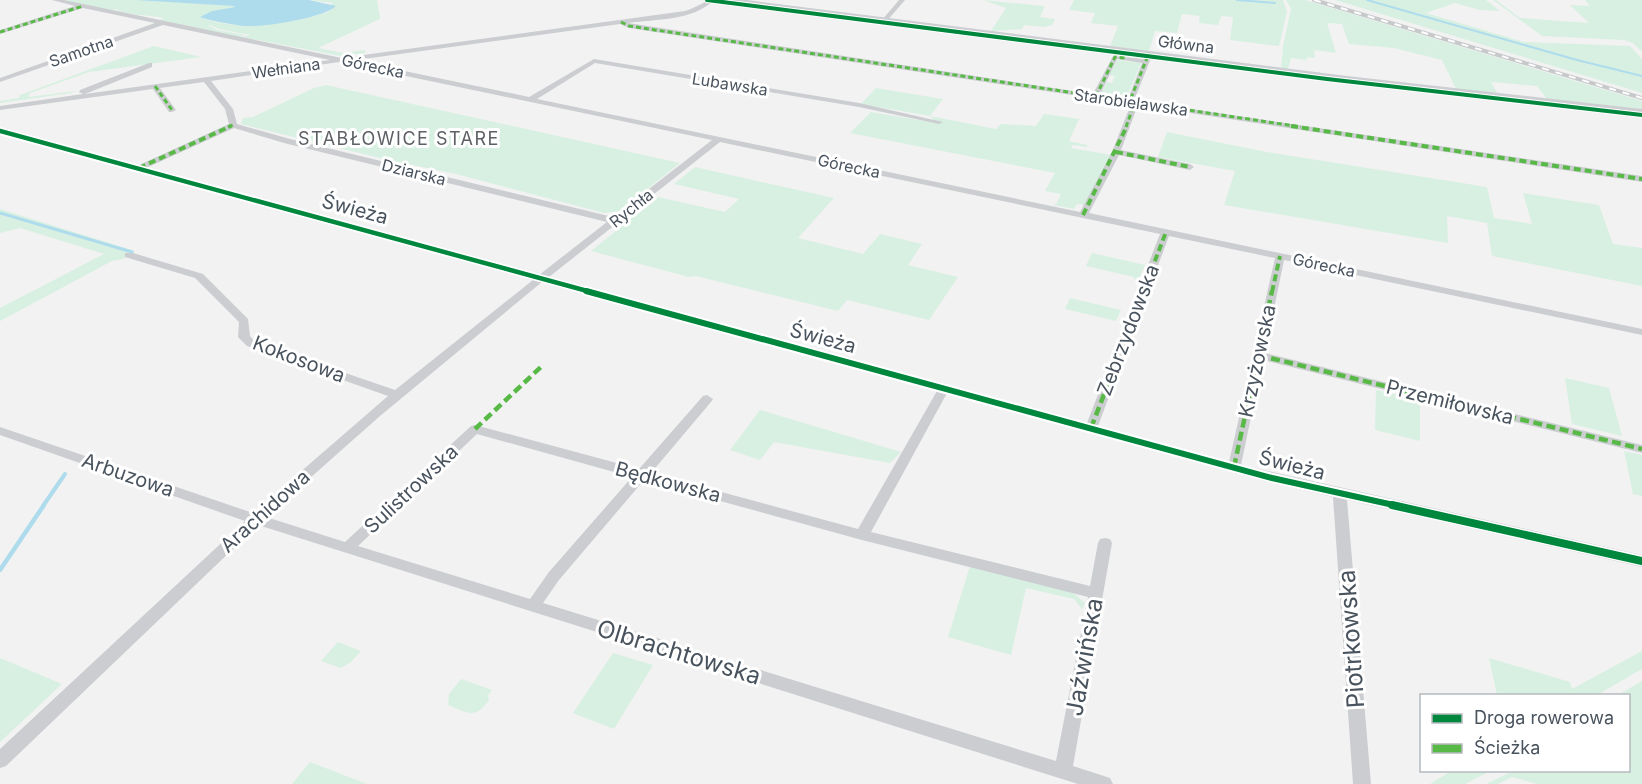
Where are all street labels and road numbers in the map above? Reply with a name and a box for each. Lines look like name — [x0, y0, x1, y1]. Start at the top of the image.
street label: Samotna — [46, 31, 116, 71]
street label: Główna — [1157, 31, 1215, 57]
street label: Górecka — [340, 50, 406, 82]
street label: Wełniana — [250, 53, 322, 83]
street label: Lubawska — [691, 68, 769, 100]
street label: Starobielawska — [1073, 84, 1189, 120]
street label: Górecka — [816, 150, 882, 182]
street label: Dziarska — [380, 154, 448, 190]
street label: Rychła — [605, 184, 657, 232]
street label: Świeża — [319, 188, 391, 229]
street label: Górecka — [1291, 249, 1357, 281]
street label: Zebrzydowska — [1092, 261, 1164, 399]
street label: Krzyżowska — [1233, 302, 1281, 420]
street label: Świeża — [787, 317, 859, 358]
street label: Kokosowa — [249, 330, 349, 388]
street label: Przemiłowska — [1384, 375, 1516, 429]
street label: Sulistrowska — [359, 440, 463, 538]
street label: Świeża — [1256, 444, 1328, 485]
street label: Arbuzowa — [79, 448, 177, 502]
street label: Będkowska — [613, 456, 723, 508]
street label: Arachidowa — [215, 465, 315, 557]
street label: Piotrkowska — [1332, 569, 1370, 709]
street label: Jaźwińska — [1059, 596, 1109, 718]
street label: Olbrachtowska — [594, 613, 764, 691]

